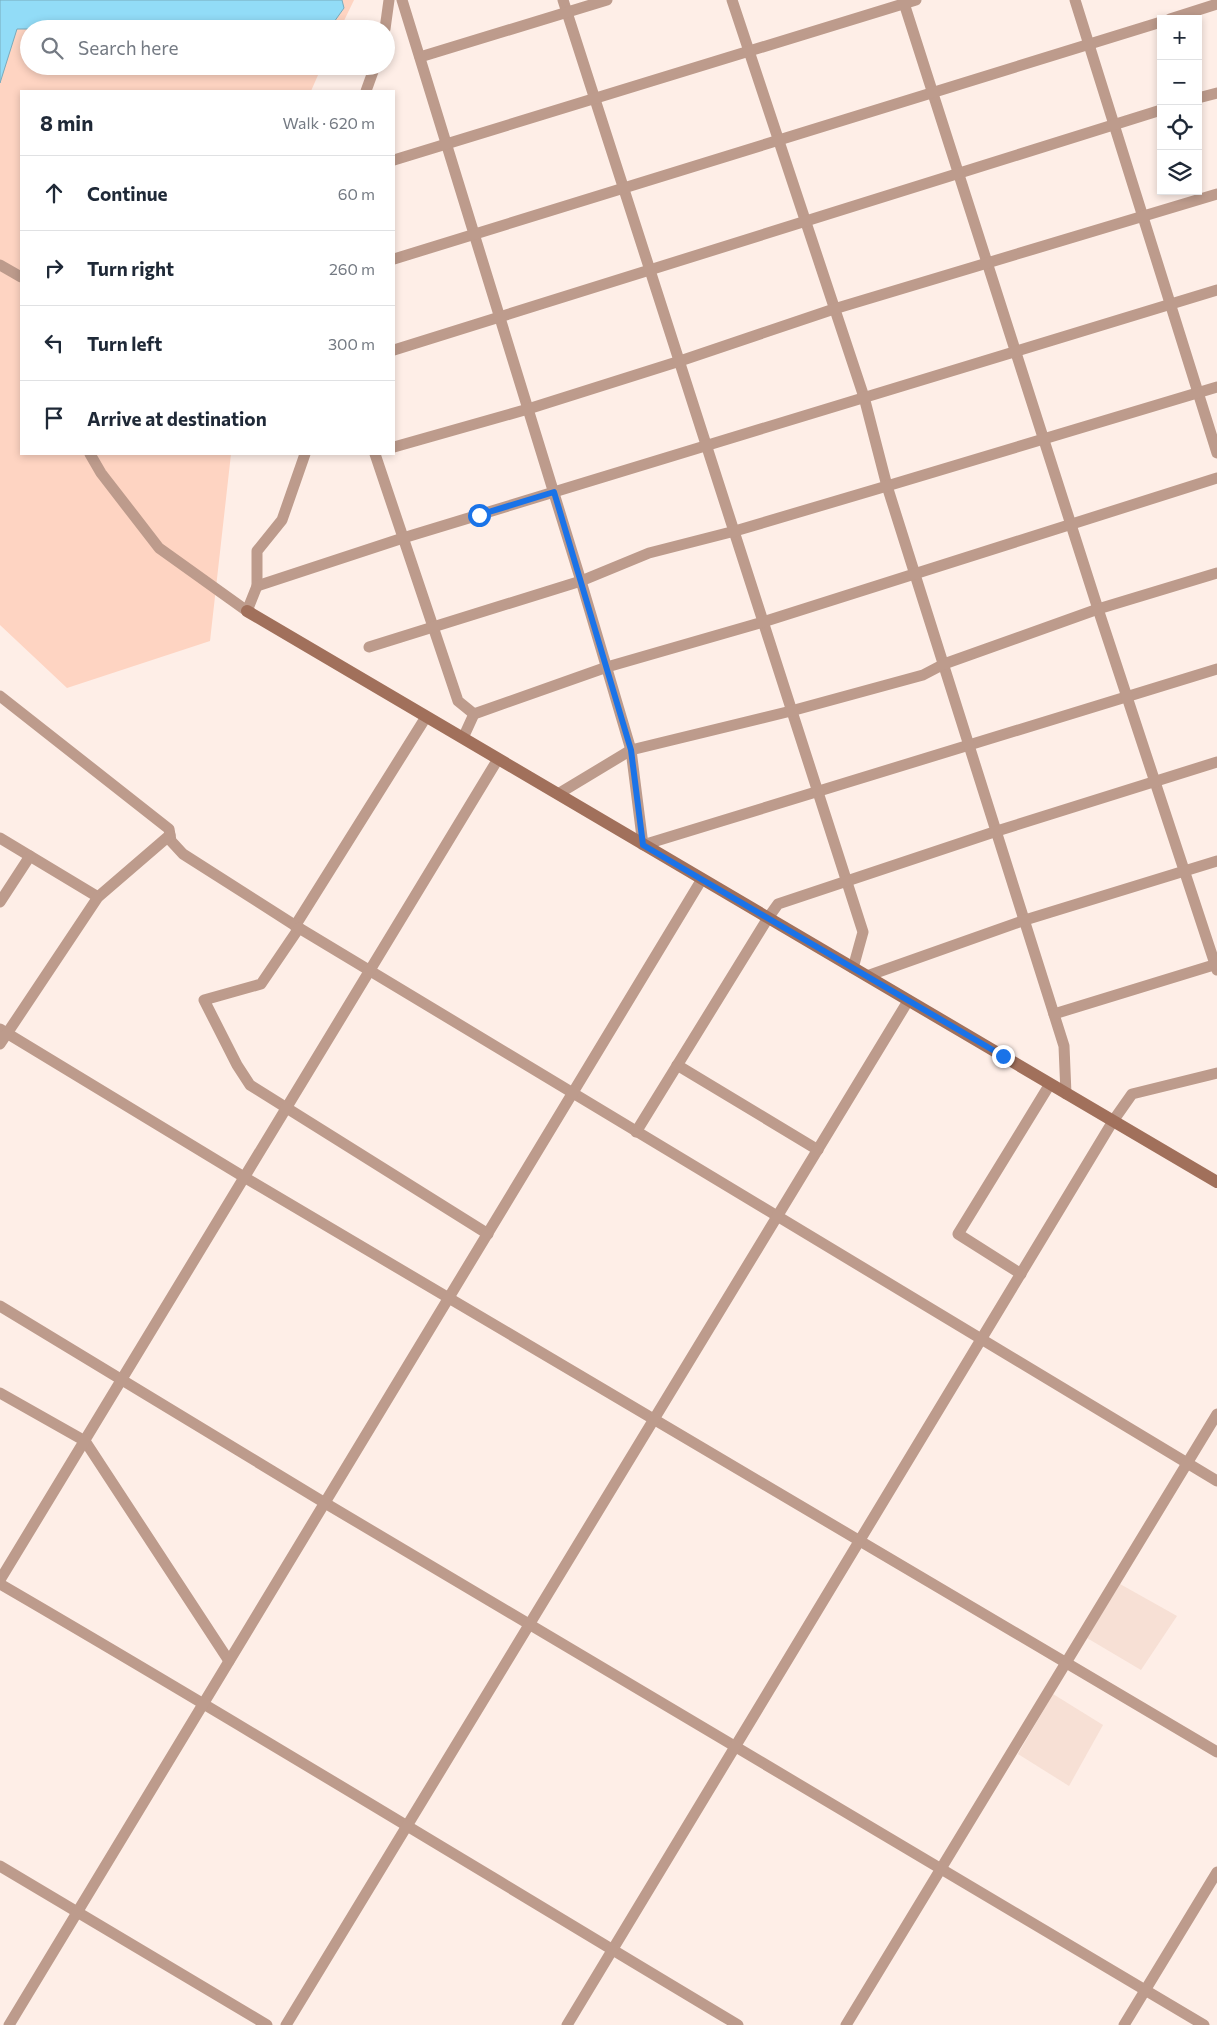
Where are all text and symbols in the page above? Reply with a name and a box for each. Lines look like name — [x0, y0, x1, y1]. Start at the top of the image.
map controls — [1157, 15, 1202, 195]
button: + — [1157, 15, 1202, 60]
search box — [20, 20, 395, 75]
icon: search — [38, 34, 66, 62]
text: Search here — [78, 36, 178, 59]
button: − — [1157, 60, 1202, 105]
button: locate — [1157, 105, 1202, 150]
text: 8 min — [40, 110, 93, 135]
text: Walk · 620 m — [283, 113, 375, 132]
button: layers — [1157, 150, 1202, 195]
icon: ahead — [40, 179, 68, 207]
text: Continue — [87, 182, 167, 205]
text: 60 m — [338, 184, 375, 203]
icon: right — [40, 254, 68, 282]
text: Turn right — [87, 257, 174, 280]
text: 260 m — [329, 259, 375, 278]
icon: left — [40, 329, 68, 357]
text: Turn left — [87, 332, 162, 355]
text: 300 m — [328, 334, 375, 353]
icon: arrive — [40, 404, 68, 432]
text: Arrive at destination — [87, 407, 267, 430]
route start — [468, 504, 491, 527]
route end — [992, 1045, 1015, 1068]

